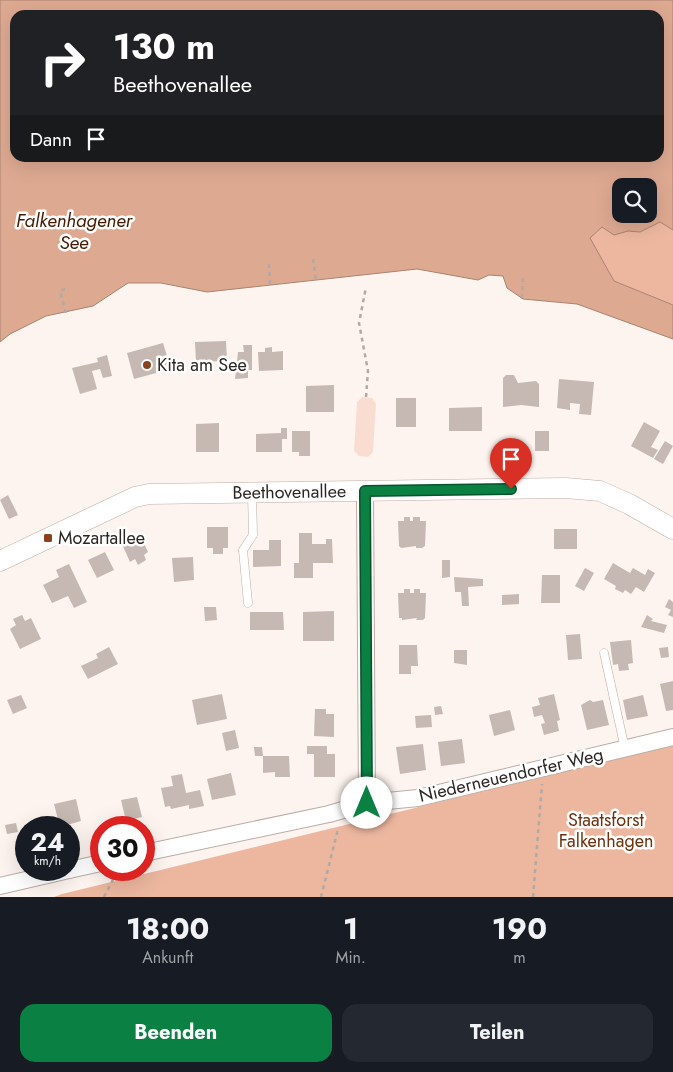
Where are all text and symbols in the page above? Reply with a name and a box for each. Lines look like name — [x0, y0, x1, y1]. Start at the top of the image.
text: 130 m — [113, 22, 215, 72]
icon: right — [30, 30, 95, 95]
text: Beethovenallee — [113, 68, 252, 100]
icon: arrive — [82, 125, 110, 153]
text: Dann — [30, 126, 72, 153]
map controls — [612, 178, 657, 223]
button: search — [612, 178, 657, 223]
water label: Falkenhagener See — [16, 207, 134, 256]
place label: Kita am See — [157, 352, 247, 378]
marker: Kita am See — [141, 359, 153, 371]
pin — [490, 438, 532, 489]
icon: arrive — [497, 445, 525, 473]
street label: Beethovenallee — [232, 478, 346, 506]
place label: Mozartallee — [58, 525, 145, 551]
marker: Mozartallee — [42, 532, 54, 544]
street label: Niederneuendorfer Weg — [416, 741, 606, 809]
position arrow — [340, 776, 392, 828]
park label: Staatsforst Falkenhagen — [559, 807, 653, 854]
speed limit sign: 30 — [90, 816, 155, 881]
text: 24 — [31, 824, 64, 860]
text: km/h — [34, 852, 61, 870]
text: 18:00 — [126, 907, 209, 950]
text: 1 — [343, 907, 358, 950]
text: 190 — [492, 907, 547, 950]
text: Ankunft — [142, 946, 193, 969]
text: Min. — [335, 946, 366, 969]
text: m — [513, 946, 526, 969]
button: Beenden — [20, 1004, 332, 1062]
button: Teilen — [342, 1004, 653, 1062]

